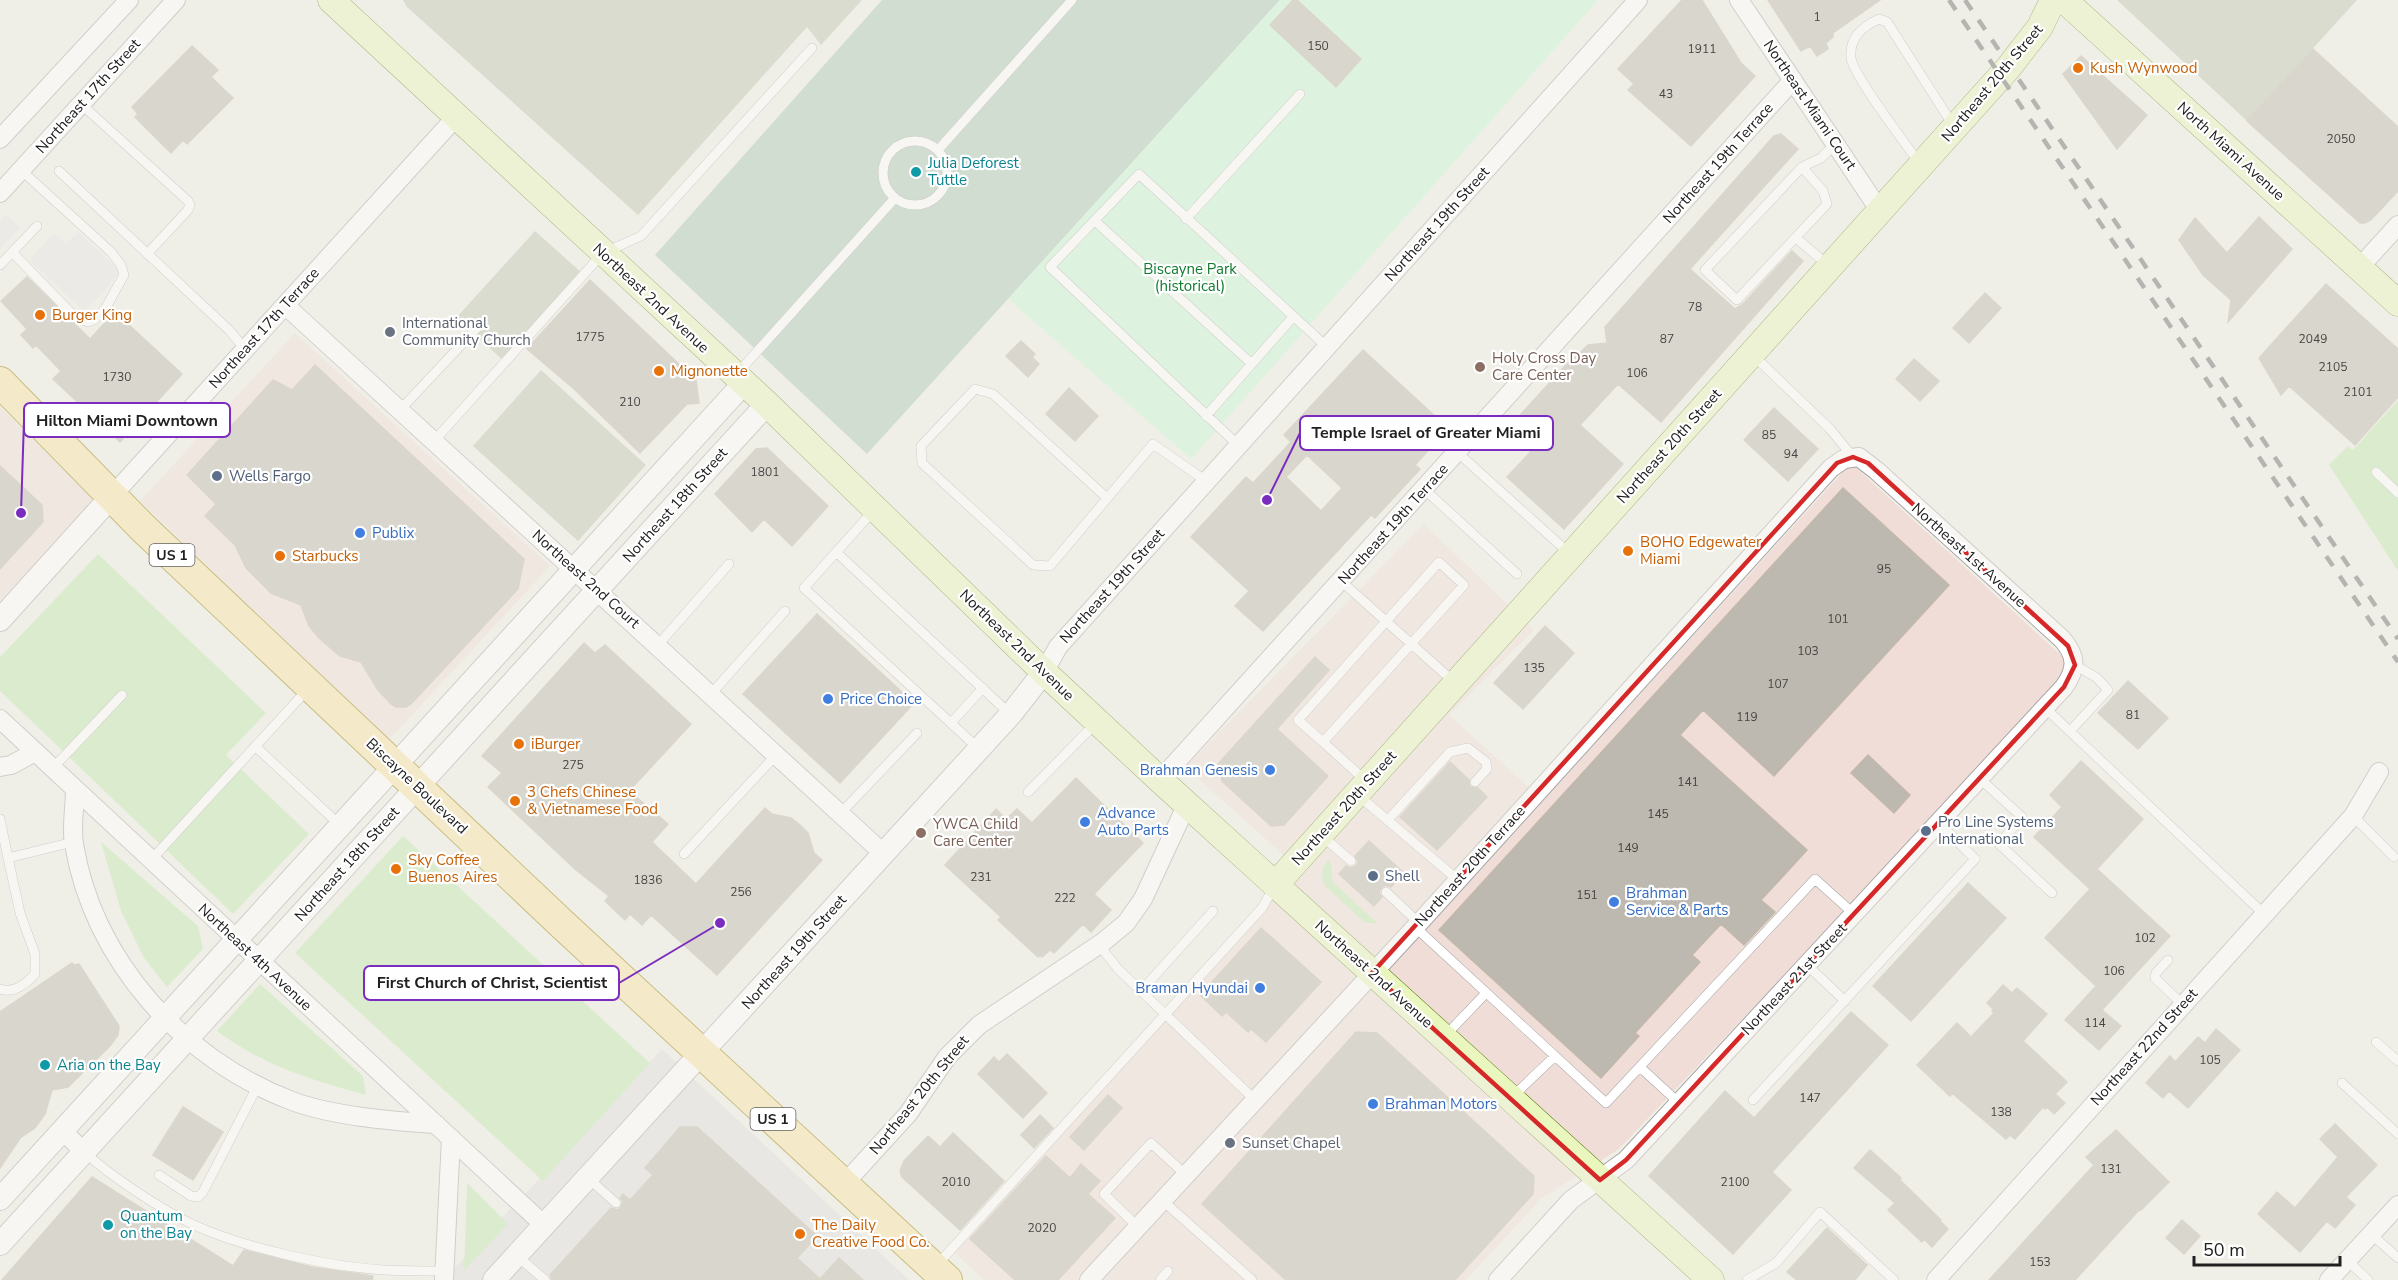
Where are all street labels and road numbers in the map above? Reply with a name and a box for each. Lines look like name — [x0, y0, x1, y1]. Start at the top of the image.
street label: Northeast 20th Street — [1937, 19, 2048, 146]
street label: Northeast 17th Street — [31, 34, 145, 158]
street label: Northeast Miami Court — [1759, 36, 1861, 175]
street label: North Miami Avenue — [2173, 97, 2289, 205]
street label: Northeast 19th Terrace — [1658, 98, 1778, 228]
street label: Northeast 19th Street — [1380, 162, 1494, 286]
street label: Northeast 2nd Avenue — [588, 239, 714, 357]
street label: Northeast 17th Terrace — [204, 263, 324, 393]
street label: Northeast 20th Street — [1612, 384, 1726, 508]
street label: Northeast 18th Street — [618, 443, 732, 567]
street label: Northeast 19th Terrace — [1333, 459, 1453, 589]
street label: Northeast 1st Avenue — [1908, 498, 2030, 612]
street label: Northeast 19th Street — [1055, 524, 1169, 648]
street label: Northeast 2nd Court — [528, 525, 645, 633]
road number: US 1 — [150, 544, 195, 566]
street label: Northeast 2nd Avenue — [955, 585, 1079, 705]
street label: Biscayne Boulevard — [362, 734, 472, 838]
street label: Northeast 20th Street — [1287, 746, 1401, 870]
street label: Northeast 20th Terrace — [1410, 801, 1530, 931]
street label: Northeast 18th Street — [290, 802, 404, 926]
street label: Northeast 19th Street — [737, 890, 851, 1014]
street label: Northeast 4th Avenue — [194, 899, 316, 1015]
street label: Northeast 2nd Avenue — [1311, 916, 1437, 1032]
street label: Northeast 21st Street — [1737, 918, 1852, 1039]
street label: Northeast 22nd Street — [2086, 984, 2203, 1110]
street label: Northeast 20th Street — [865, 1031, 974, 1159]
road number: US 1 — [750, 1108, 796, 1130]

